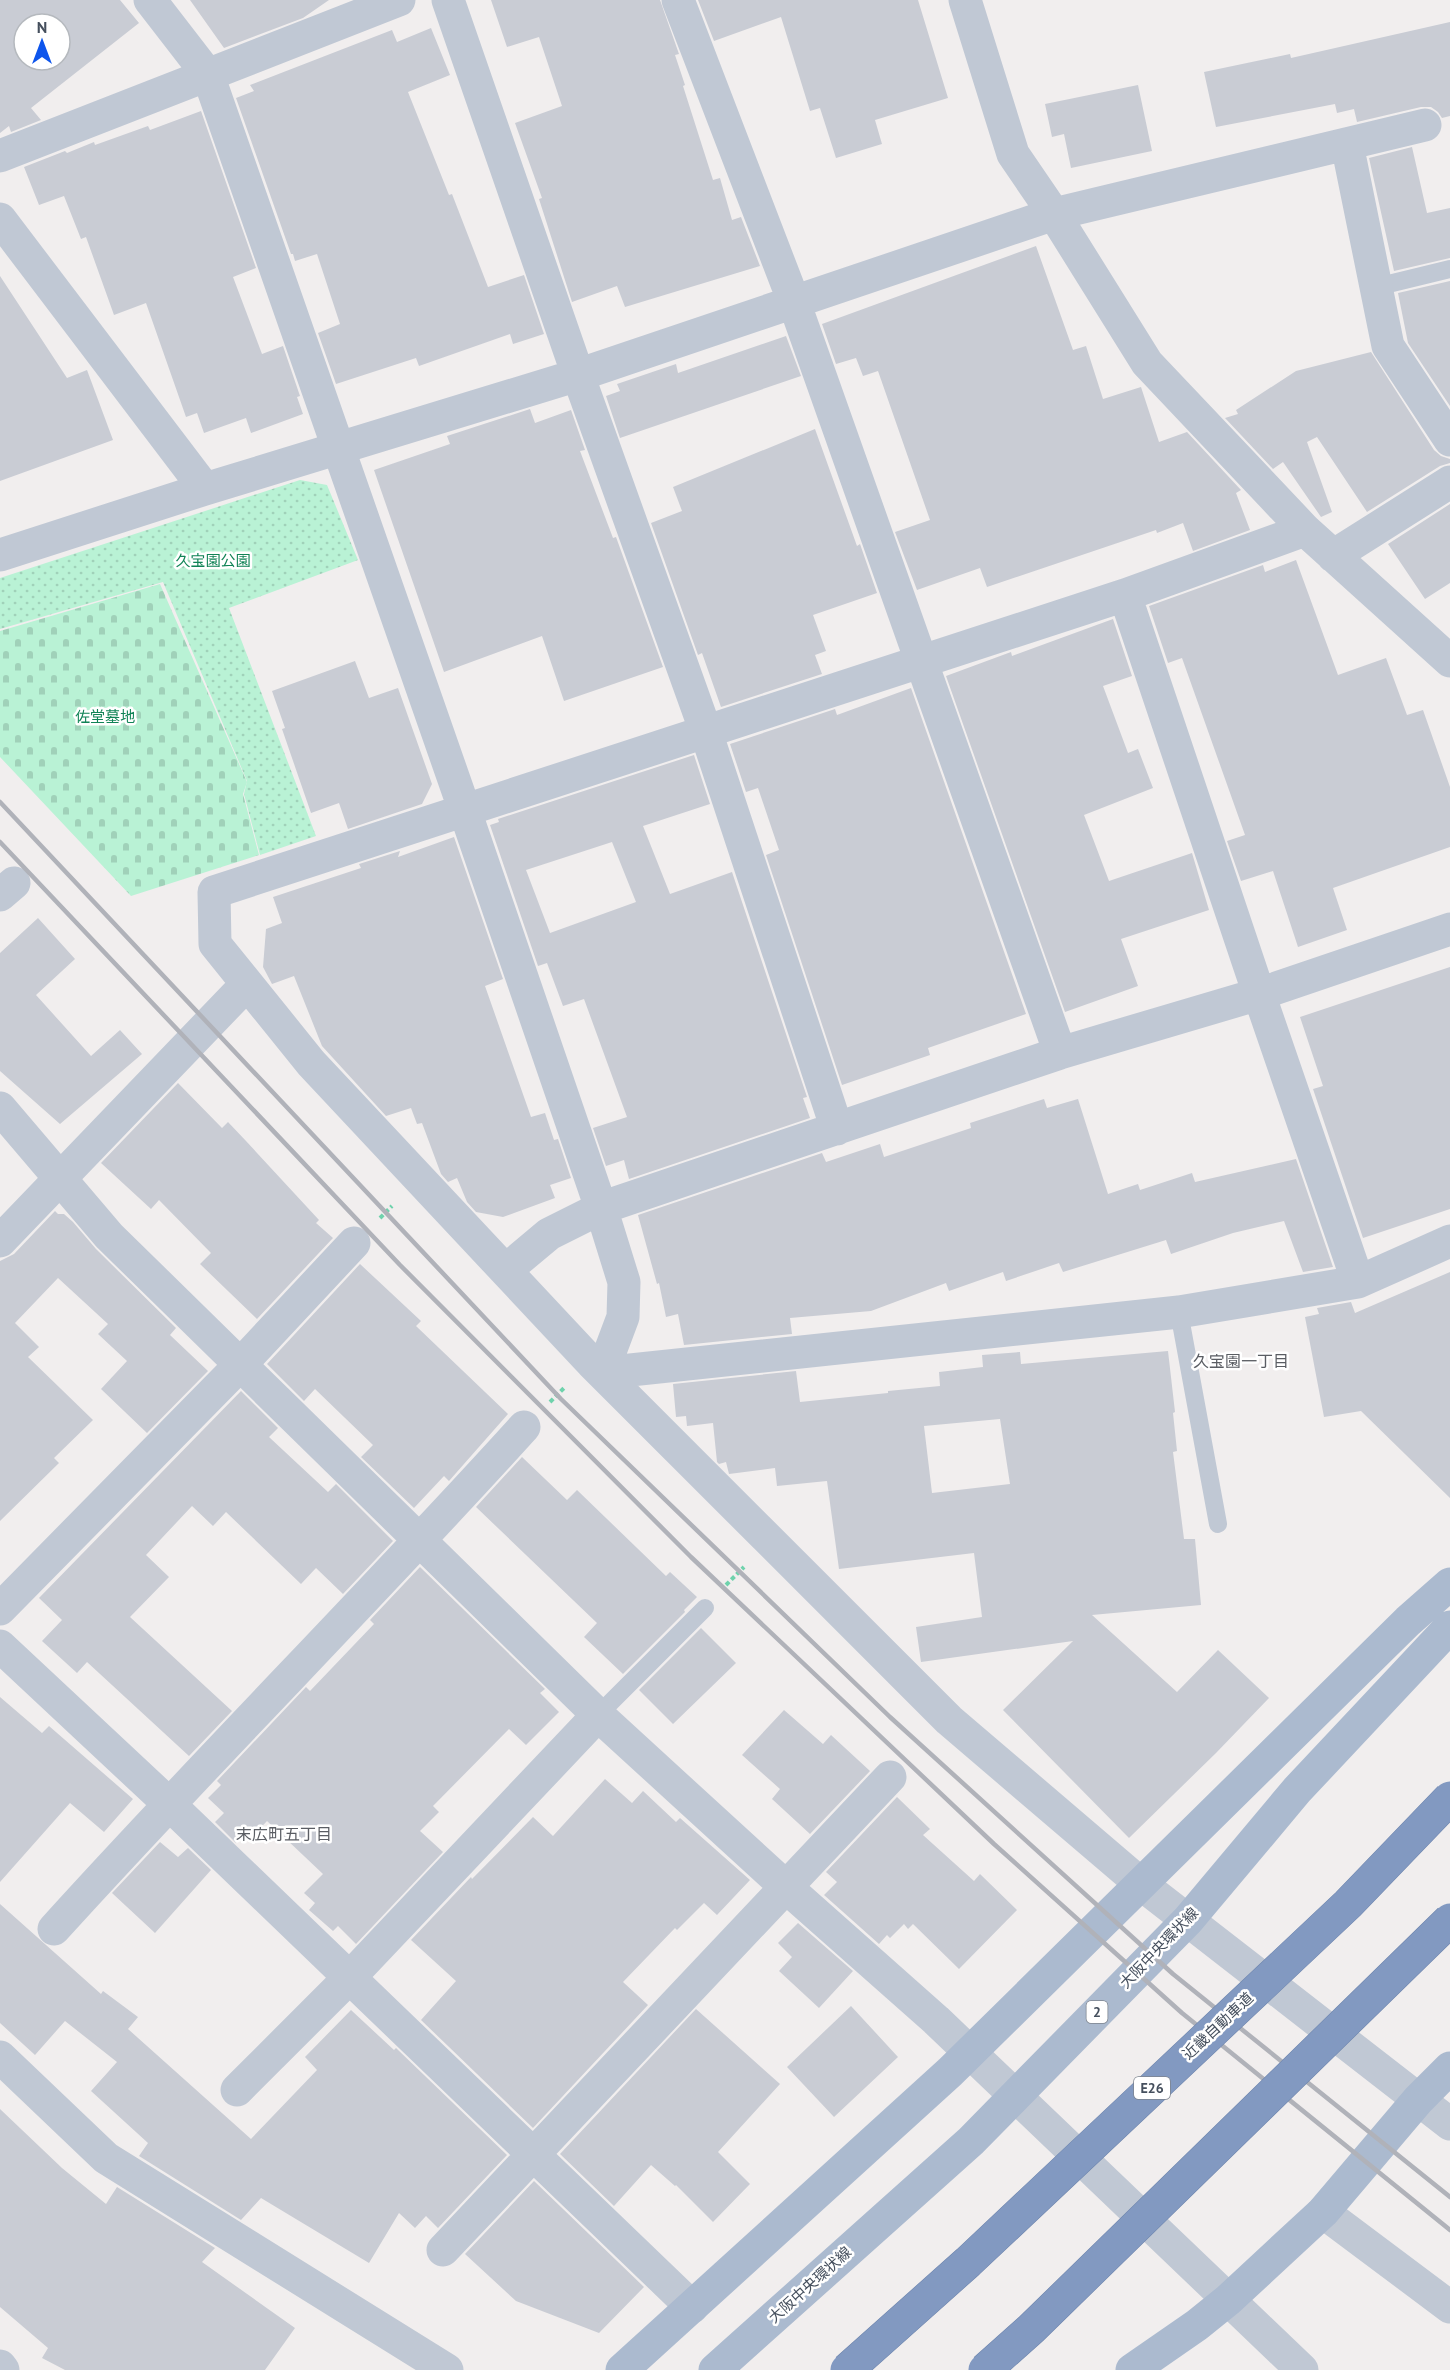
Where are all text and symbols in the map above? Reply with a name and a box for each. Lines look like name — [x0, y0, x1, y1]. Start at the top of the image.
north arrow — [12, 12, 72, 72]
text: N — [37, 17, 47, 37]
park label: 久宝園公園 — [175, 551, 251, 570]
park label: 佐堂墓地 — [75, 707, 135, 726]
district label: 久宝園一丁目 — [1193, 1351, 1289, 1371]
district label: 末広町五丁目 — [236, 1824, 332, 1844]
street label: 大阪中央環状線 — [1115, 1903, 1202, 1992]
street label: 近畿自動車道 — [1178, 1988, 1257, 2063]
road number: 2 — [1086, 2001, 1108, 2023]
road number: E26 — [1134, 2077, 1170, 2099]
street label: 大阪中央環状線 — [764, 2242, 855, 2327]

